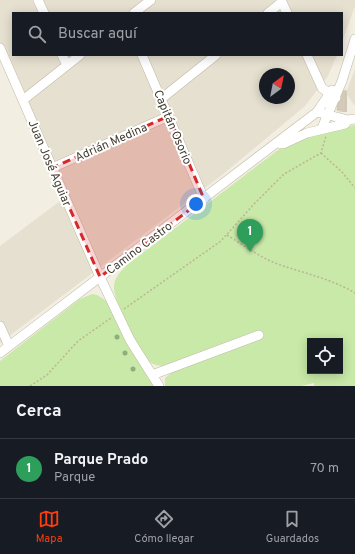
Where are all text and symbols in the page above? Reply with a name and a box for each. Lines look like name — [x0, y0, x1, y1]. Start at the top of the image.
search box — [12, 12, 343, 56]
icon: search — [26, 23, 48, 45]
text: Buscar aquí — [58, 25, 137, 44]
north arrow — [259, 68, 295, 104]
street label: Capitán Osorio — [149, 88, 195, 167]
street label: Juan José Aguiar — [24, 118, 75, 209]
street label: Adrián Medina — [73, 120, 150, 166]
your location — [186, 194, 206, 214]
street label: Camino Castro — [103, 219, 176, 279]
pin: 1 — [237, 219, 263, 252]
map controls — [307, 338, 343, 374]
button: locate — [307, 338, 343, 374]
text: Cerca — [16, 401, 62, 423]
text: Parque Prado — [54, 451, 148, 470]
text: 1 — [26, 461, 32, 477]
text: 70 m — [310, 461, 339, 477]
text: Parque — [54, 470, 95, 486]
tab: Mapa — [36, 508, 62, 546]
tab: Cómo llegar — [134, 508, 194, 546]
tab: Guardados — [266, 508, 319, 546]

